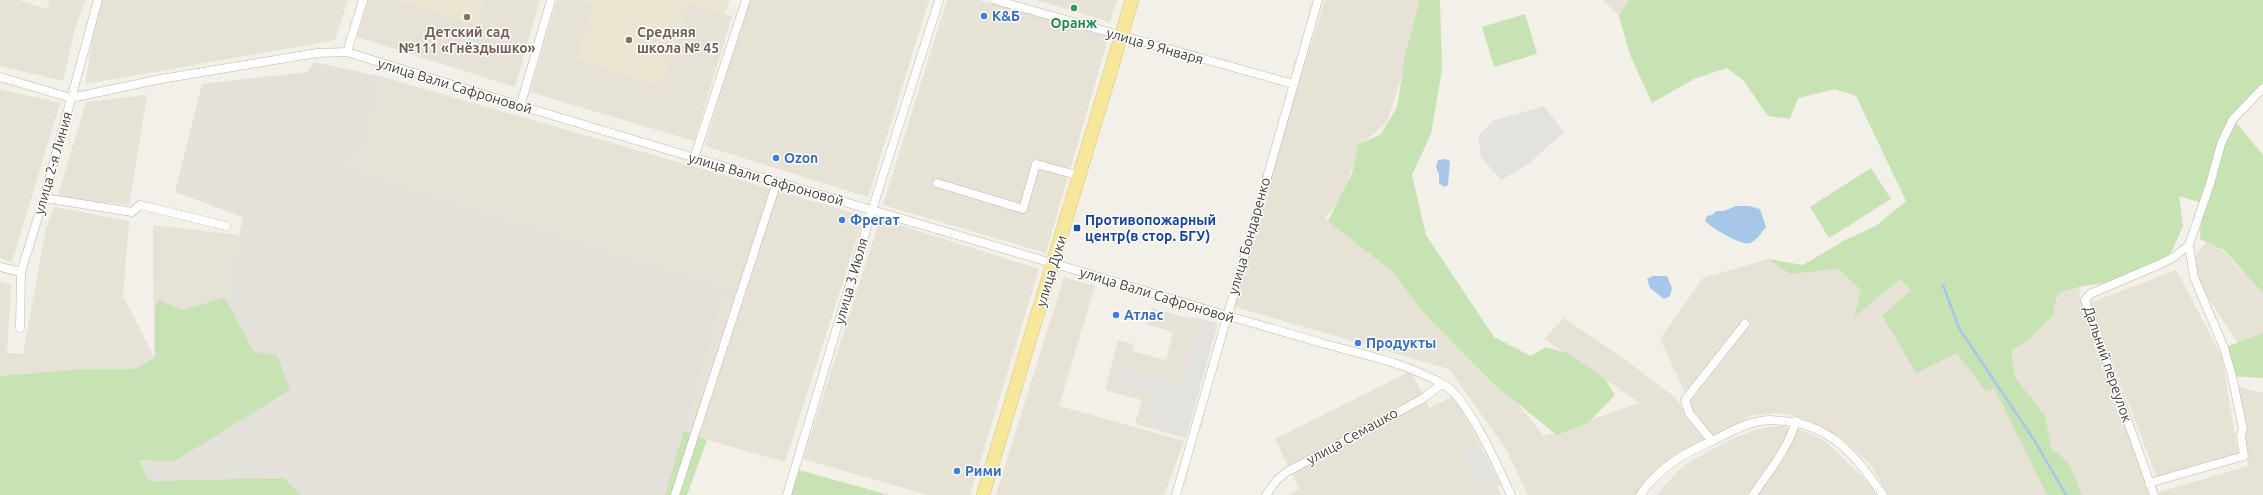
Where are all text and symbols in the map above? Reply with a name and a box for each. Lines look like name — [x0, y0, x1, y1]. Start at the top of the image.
marker: Оранж — [1069, 3, 1079, 13]
place label: К&Б — [992, 8, 1020, 24]
marker: К&Б — [979, 11, 989, 21]
marker: Детский сад №111 «Гнёздышко» — [462, 12, 472, 22]
place label: Оранж — [1051, 15, 1098, 31]
place label: Детский сад №111 «Гнёздышко» — [398, 24, 536, 56]
place label: Средняя школа № 45 — [637, 24, 719, 56]
street label: улица 9 Января — [1105, 25, 1205, 67]
marker: Средняя школа № 45 — [624, 35, 634, 45]
street label: улица Вали Сафроновой — [376, 55, 534, 117]
street label: улица 2-я Линия — [31, 110, 75, 216]
street label: улица Вали Сафроновой — [687, 149, 845, 209]
place label: Ozon — [784, 150, 818, 166]
marker: Ozon — [771, 153, 781, 163]
street label: улица Бондаренко — [1225, 176, 1273, 296]
place label: Фрегат — [850, 212, 899, 228]
place label: Противопожарный центр(в стор. БГУ) — [1085, 212, 1216, 244]
marker: Фрегат — [837, 215, 847, 225]
marker: Противопожарный центр(в стор. БГУ) — [1072, 223, 1082, 233]
street label: улица Дуки — [1033, 233, 1069, 309]
street label: улица 3 Июля — [831, 236, 871, 326]
street label: улица Вали Сафроновой — [1078, 264, 1236, 326]
street label: Дальний переулок — [2081, 304, 2135, 424]
place label: Атлас — [1124, 307, 1163, 323]
marker: Атлас — [1111, 310, 1121, 320]
place label: Продукты — [1366, 335, 1436, 351]
marker: Продукты — [1353, 338, 1363, 348]
street label: улица Семашко — [1304, 404, 1400, 468]
place label: Рими — [965, 463, 1002, 479]
marker: Рими — [952, 466, 962, 476]

